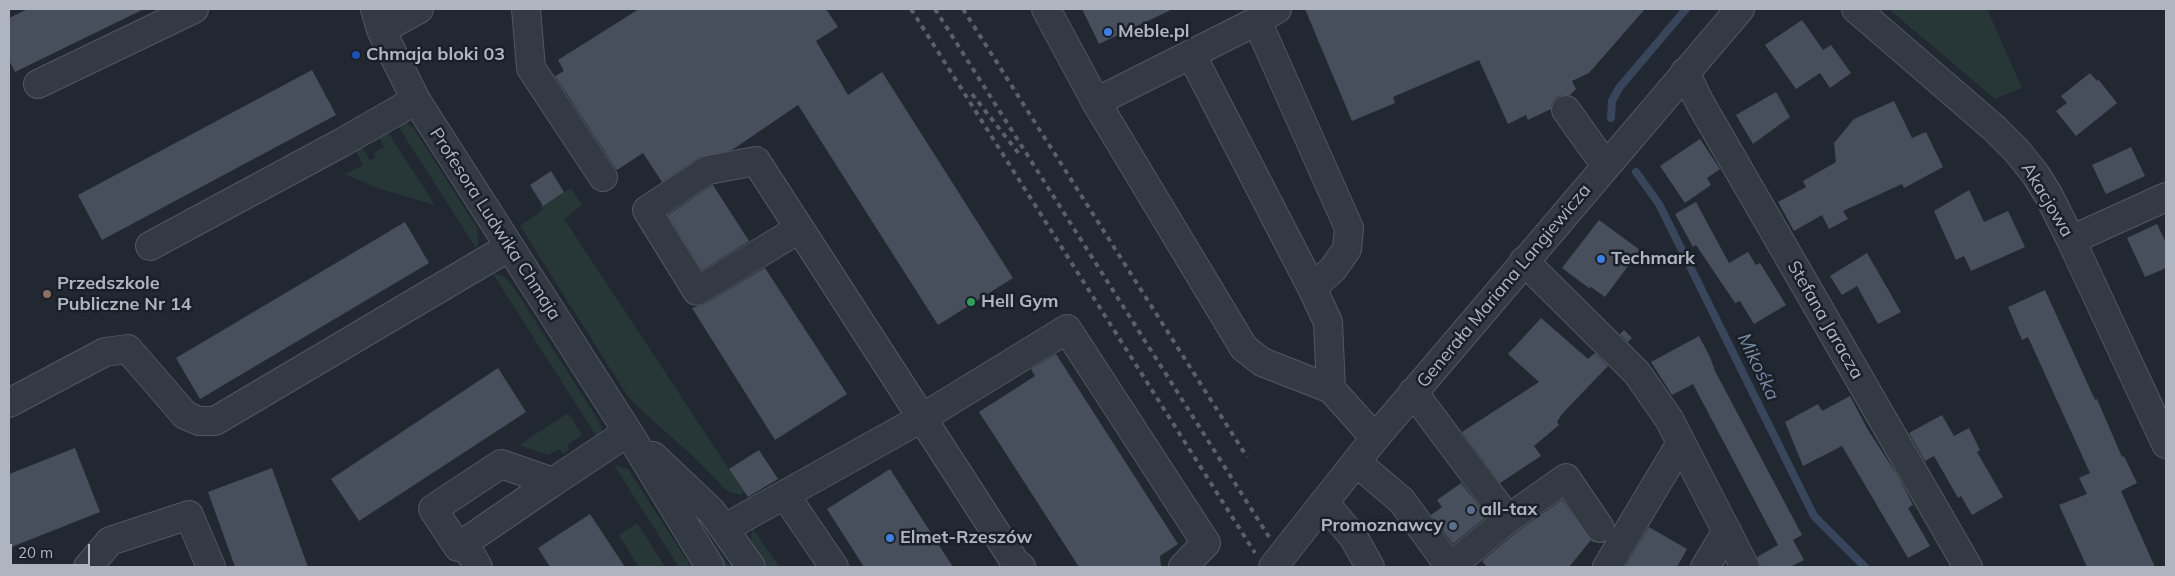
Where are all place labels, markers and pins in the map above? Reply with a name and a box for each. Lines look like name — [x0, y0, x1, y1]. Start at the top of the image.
place label: Meble.pl — [1118, 21, 1190, 43]
marker: Meble.pl — [1102, 26, 1114, 38]
place label: Chmaja bloki 03 — [366, 44, 505, 66]
marker: Chmaja bloki 03 — [350, 49, 362, 61]
place label: Techmark — [1611, 248, 1695, 270]
marker: Techmark — [1595, 253, 1607, 265]
place label: Przedszkole Publiczne Nr 14 — [57, 273, 192, 316]
marker: Przedszkole Publiczne Nr 14 — [41, 288, 53, 300]
place label: Hell Gym — [981, 291, 1058, 313]
marker: Hell Gym — [965, 296, 977, 308]
place label: all-tax — [1481, 499, 1537, 521]
marker: all-tax — [1465, 504, 1477, 516]
place label: Promoznawcy — [1321, 515, 1443, 537]
marker: Promoznawcy — [1447, 520, 1459, 532]
place label: Elmet-Rzeszów — [900, 527, 1032, 549]
marker: Elmet-Rzeszów — [884, 532, 896, 544]

